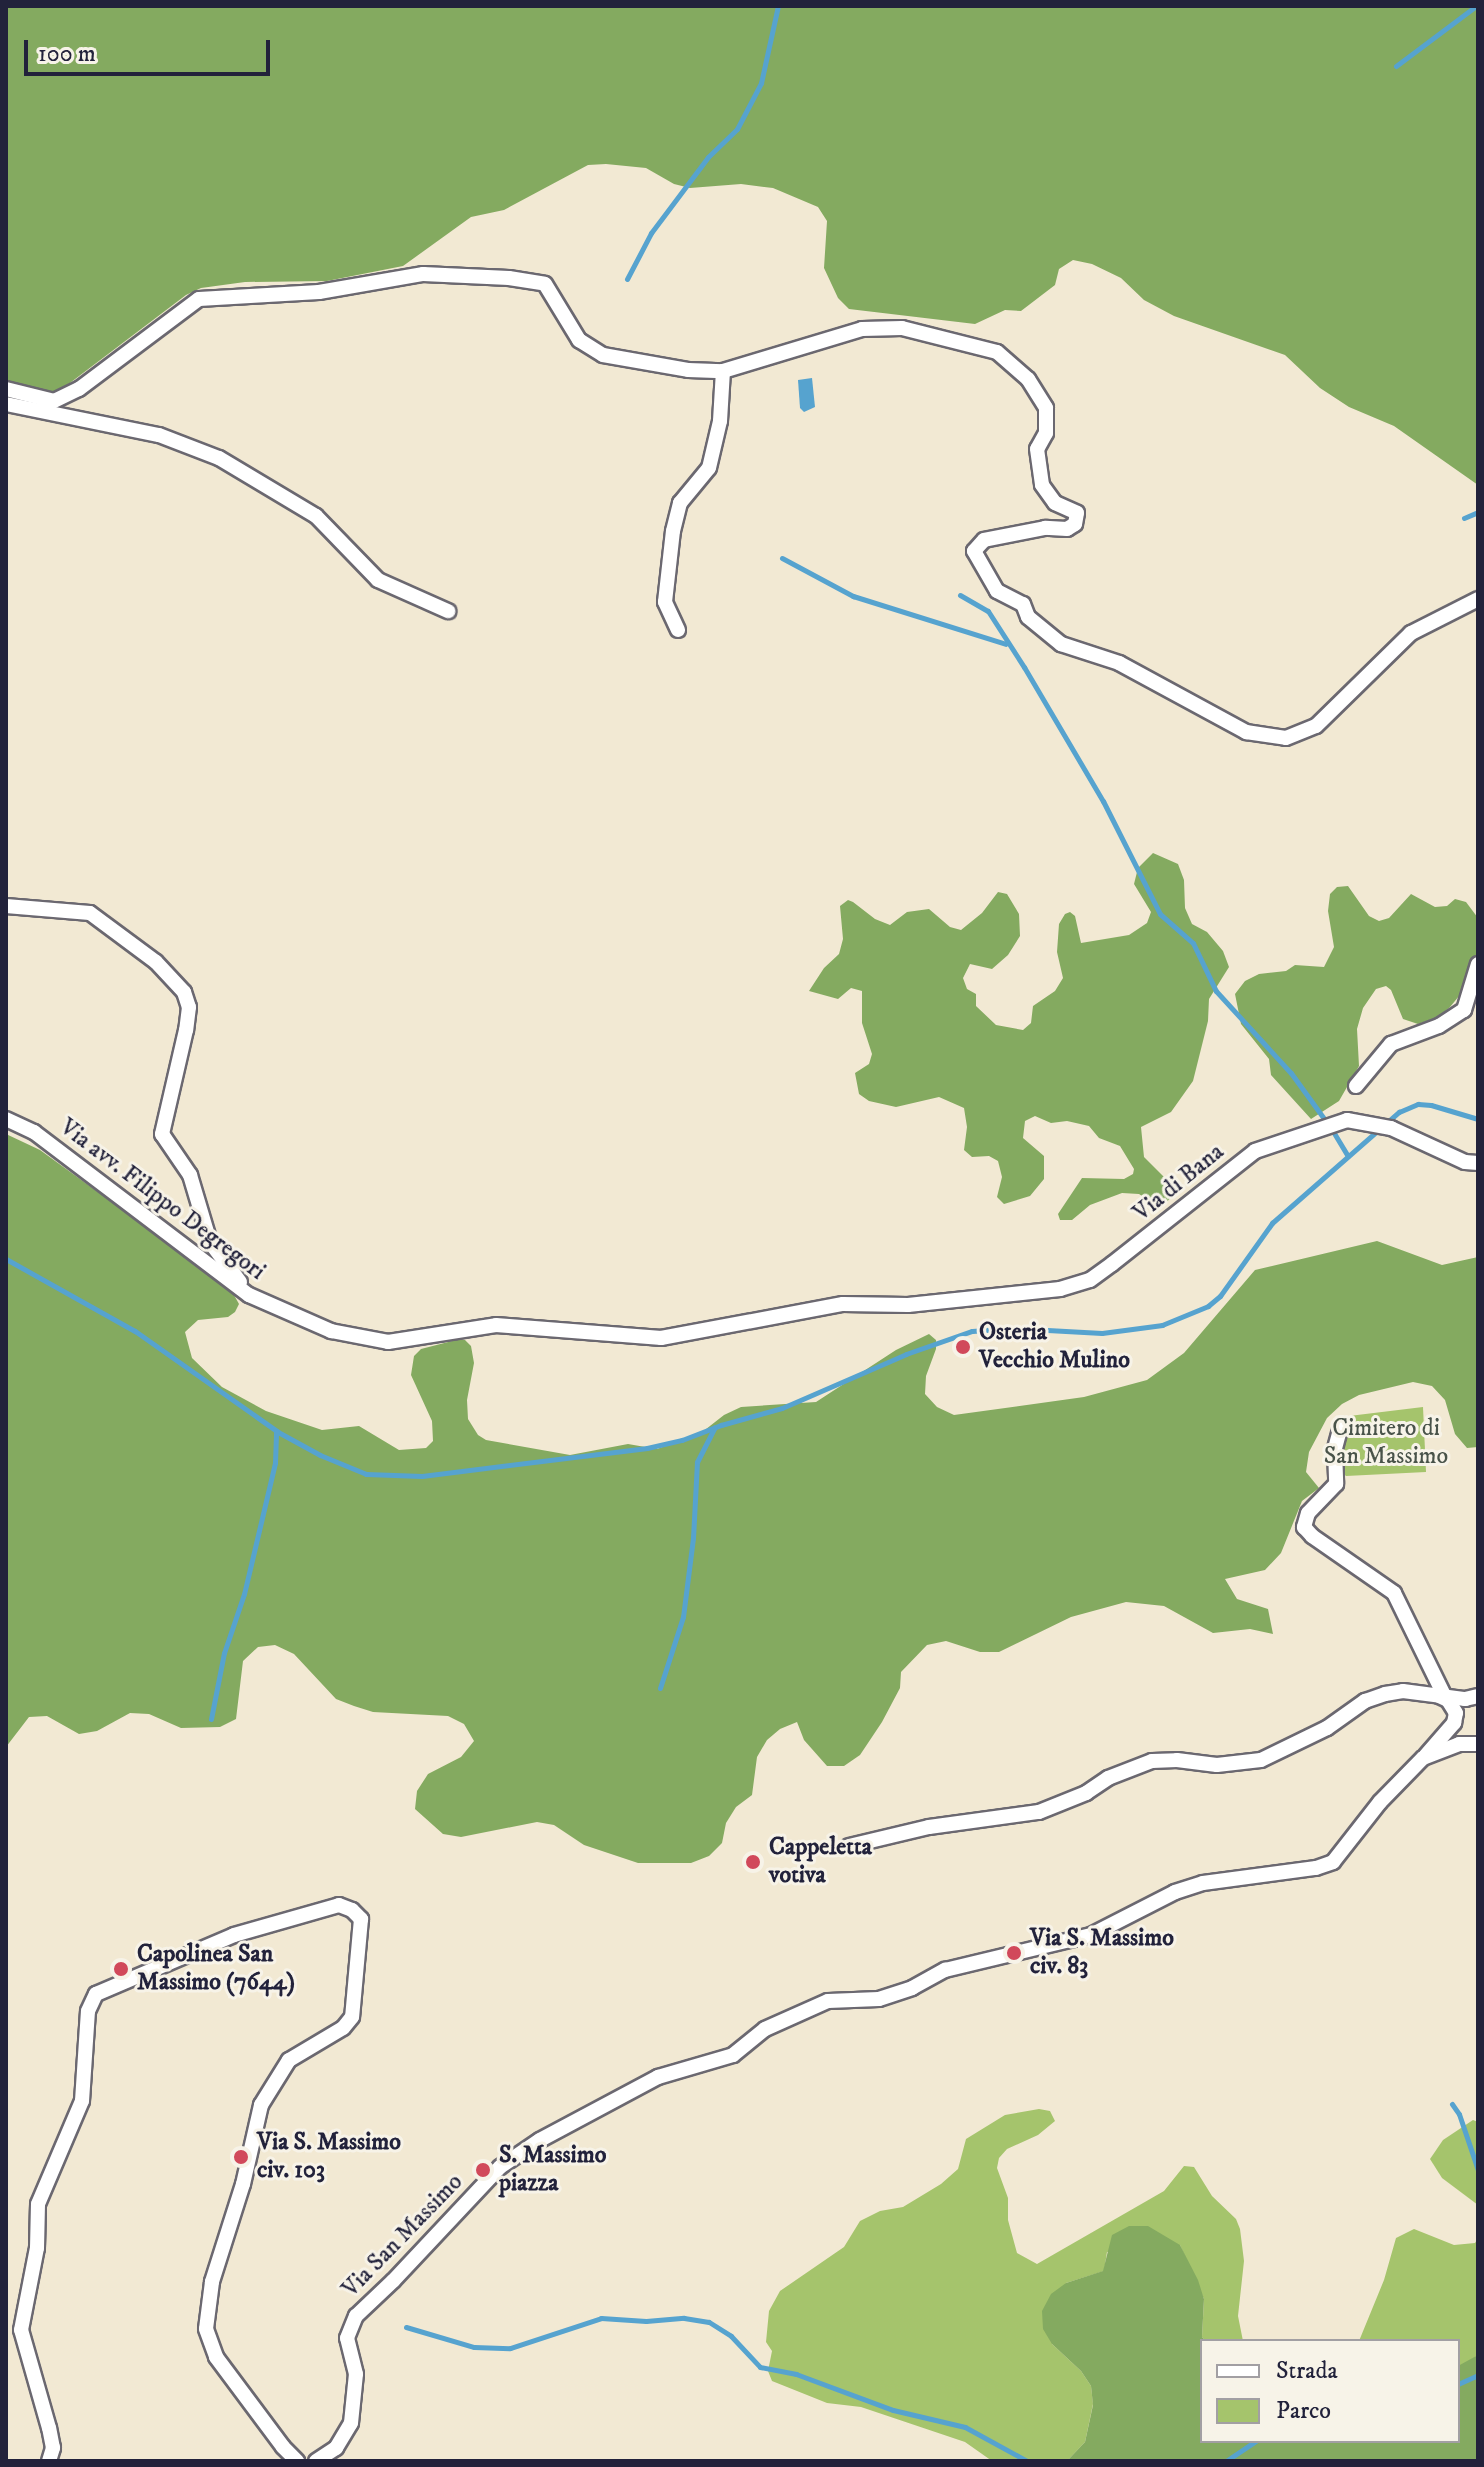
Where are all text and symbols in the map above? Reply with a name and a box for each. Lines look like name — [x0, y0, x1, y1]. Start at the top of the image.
scale bar — [28, 24, 274, 74]
text: 100 m — [38, 39, 96, 69]
street label: Via avv. Filippo Degregori — [54, 1113, 270, 1287]
street label: Via di Bana — [1128, 1138, 1230, 1228]
place label: Osteria Vecchio Mulino — [979, 1319, 1130, 1375]
marker: Osteria Vecchio Mulino — [954, 1338, 972, 1356]
park label: Cimitero di San Massimo — [1324, 1415, 1448, 1471]
place label: Cappeletta votiva — [769, 1834, 872, 1890]
marker: Cappeletta votiva — [744, 1853, 762, 1871]
place label: Via S. Massimo civ. 83 — [1030, 1925, 1174, 1981]
place label: Capolinea San Massimo (7644) — [137, 1941, 295, 1997]
marker: Via S. Massimo civ. 83 — [1005, 1944, 1023, 1962]
marker: Capolinea San Massimo (7644) — [112, 1960, 130, 1978]
place label: Via S. Massimo civ. 103 — [257, 2129, 401, 2185]
place label: S. Massimo piazza — [499, 2142, 606, 2198]
marker: Via S. Massimo civ. 103 — [232, 2148, 250, 2166]
marker: S. Massimo piazza — [474, 2161, 492, 2179]
street label: Via San Massimo — [337, 2168, 469, 2304]
legend — [1200, 2339, 1460, 2443]
text: Strada — [1276, 2356, 1338, 2386]
text: Parco — [1276, 2396, 1331, 2426]

